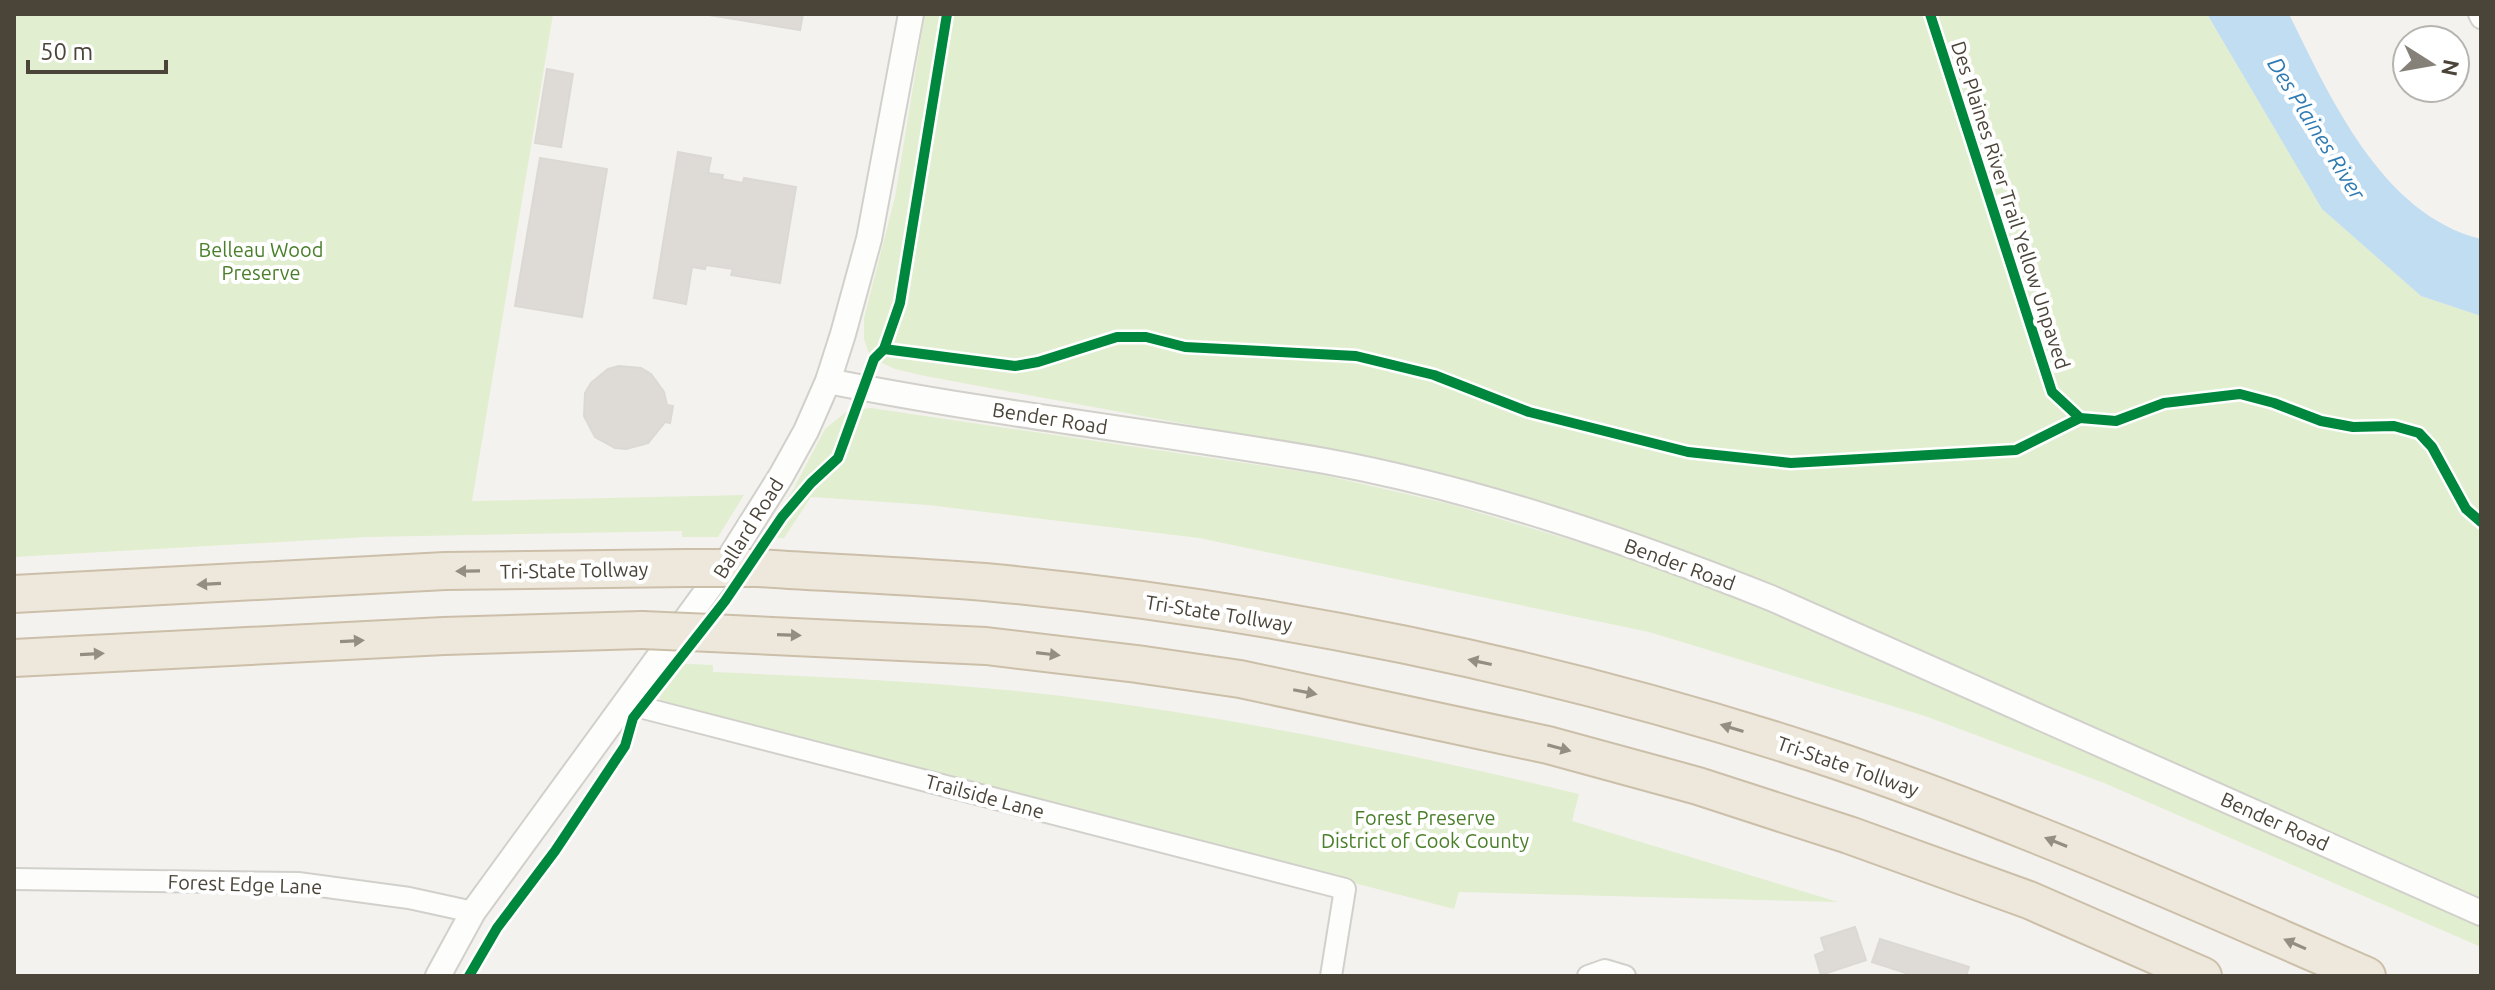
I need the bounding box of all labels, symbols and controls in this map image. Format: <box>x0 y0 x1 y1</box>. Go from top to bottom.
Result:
scale bar <box>28 24 166 74</box>
north arrow <box>2391 24 2471 104</box>
text: 50 m <box>40 38 93 65</box>
street label: Des Plaines River Trail Yellow Unpaved <box>1947 38 2075 372</box>
water label: Des Plaines River <box>2263 52 2371 204</box>
text: N <box>2437 57 2465 78</box>
park label: Belleau Wood Preserve <box>199 238 323 284</box>
street label: Bender Road <box>991 398 1109 438</box>
street label: Ballard Road <box>708 474 788 582</box>
street label: Bender Road <box>1621 533 1739 595</box>
street label: Tri-State Tollway <box>500 557 649 583</box>
one-way arrow <box>455 565 480 577</box>
one-way arrow <box>196 578 221 591</box>
street label: Tri-State Tollway <box>1144 590 1294 636</box>
one-way arrow <box>777 629 802 642</box>
one-way arrow <box>340 634 365 647</box>
one-way arrow <box>80 647 105 660</box>
one-way arrow <box>1036 647 1061 660</box>
one-way arrow <box>1468 655 1493 668</box>
one-way arrow <box>1293 687 1318 699</box>
one-way arrow <box>1719 721 1743 734</box>
street label: Tri-State Tollway <box>1774 731 1922 801</box>
one-way arrow <box>1548 742 1572 755</box>
street label: Trailside Lane <box>923 769 1047 823</box>
street label: Bender Road <box>2217 787 2333 855</box>
park label: Forest Preserve District of Cook County <box>1321 806 1529 852</box>
one-way arrow <box>2044 835 2068 848</box>
street label: Forest Edge Lane <box>167 870 323 898</box>
one-way arrow <box>2284 937 2307 951</box>

